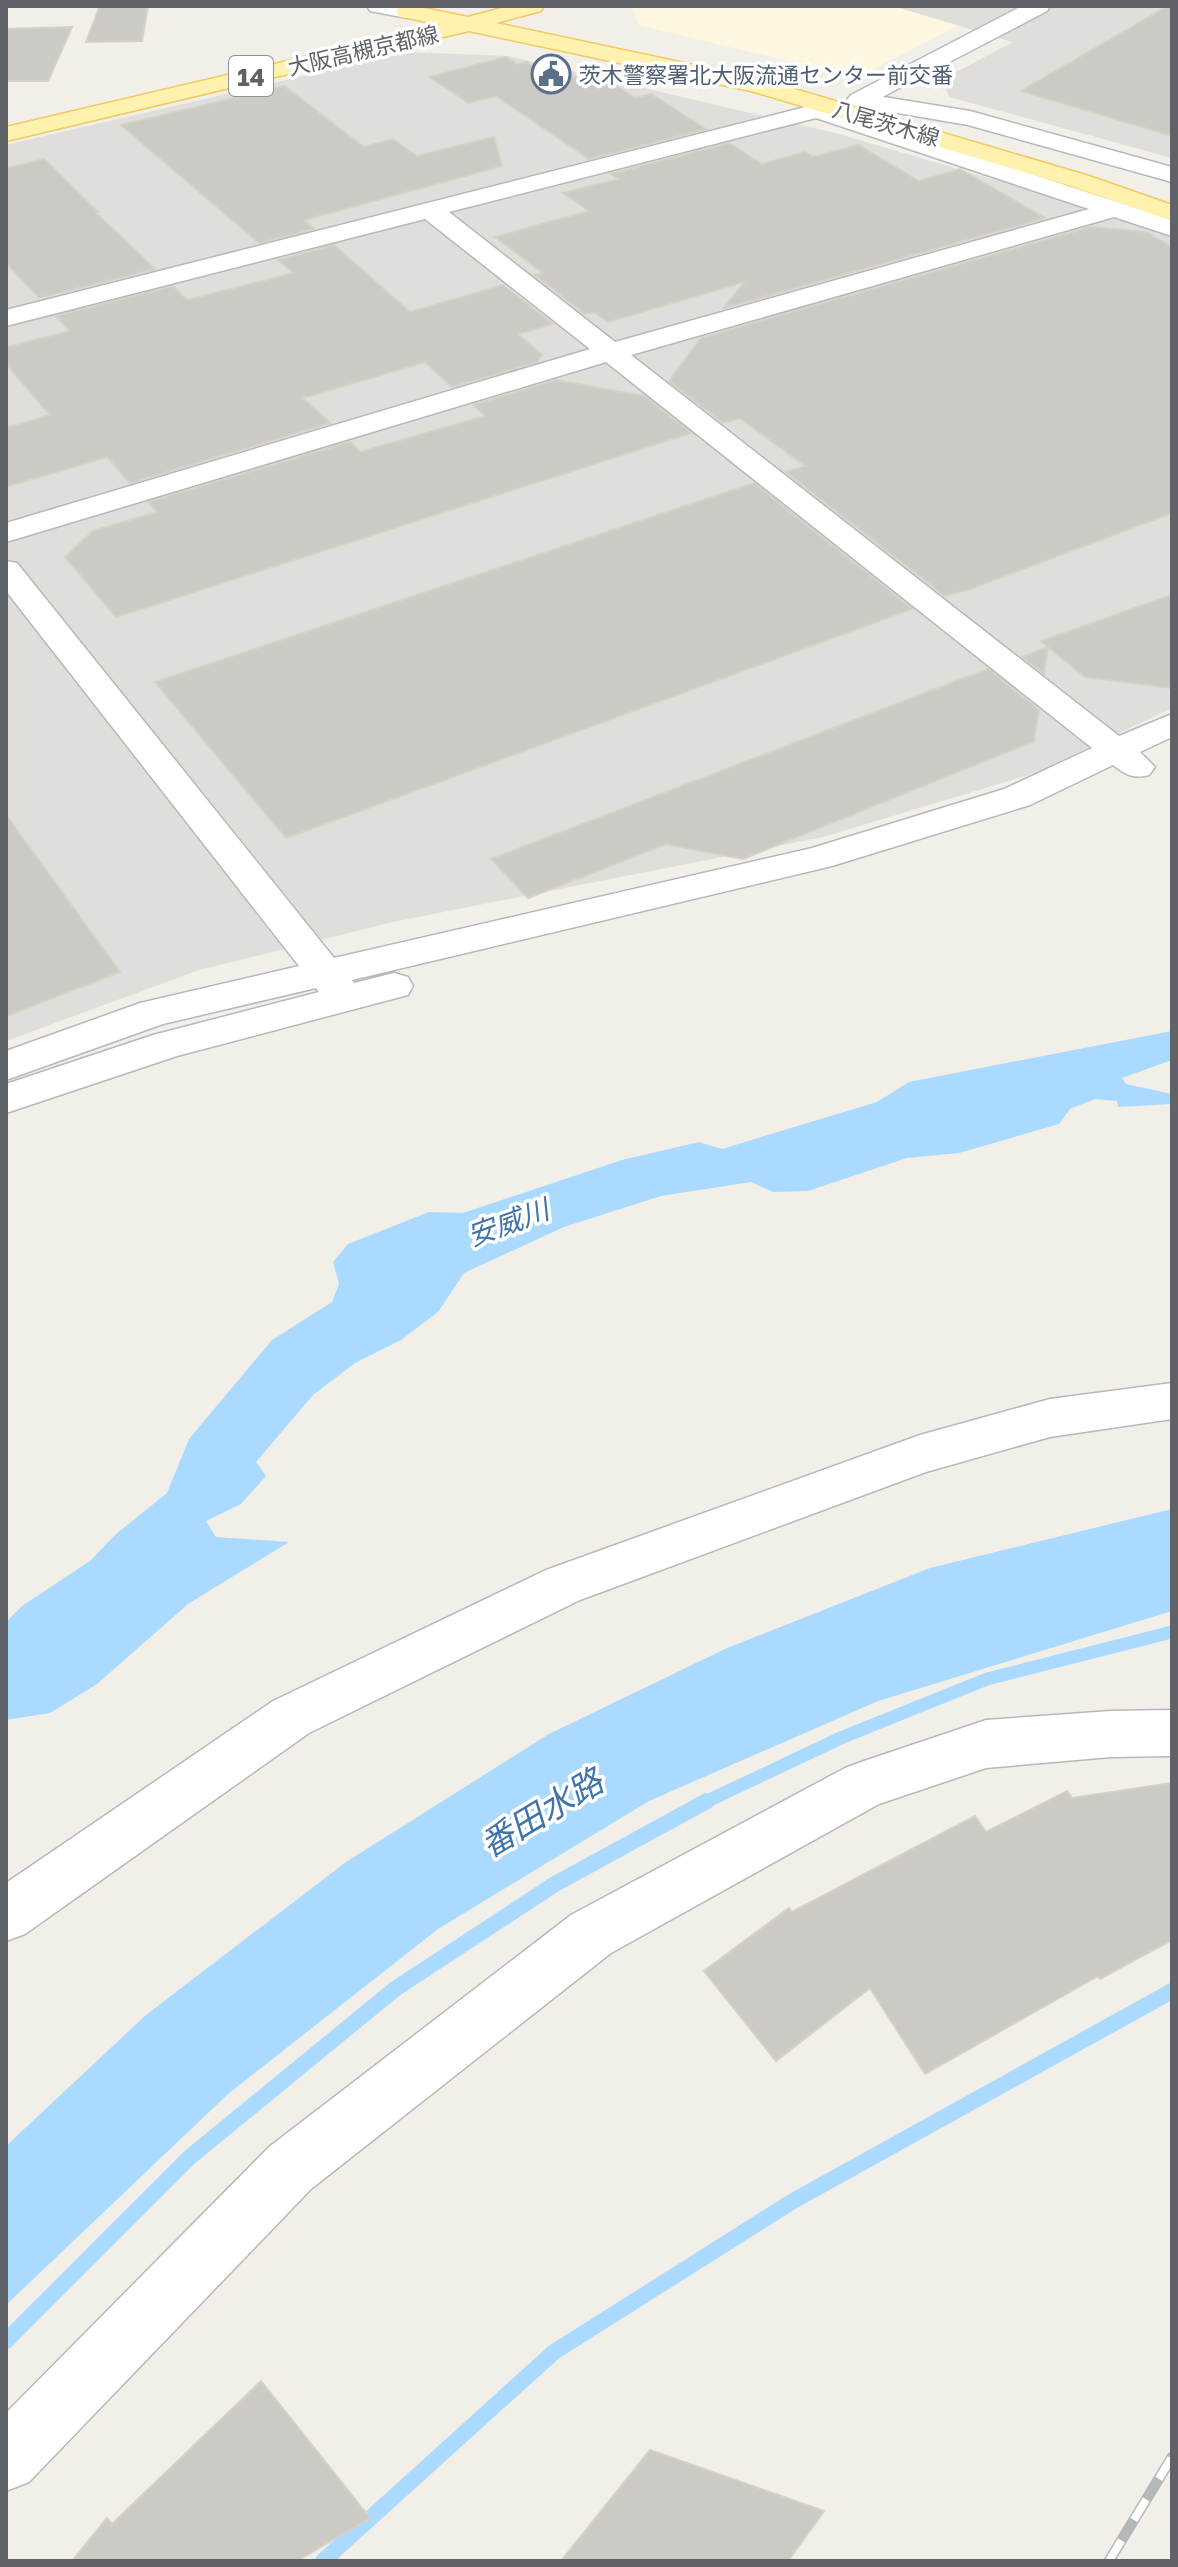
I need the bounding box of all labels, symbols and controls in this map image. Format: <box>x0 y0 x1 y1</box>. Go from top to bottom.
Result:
street label: 大阪高槻京都線 <box>285 20 441 80</box>
public building icon: 茨木警察署北大阪流通センター前交番 <box>530 53 572 95</box>
road number: 14 <box>229 56 273 96</box>
place label: 茨木警察署北大阪流通センター前交番 <box>579 61 953 88</box>
street label: 八尾茨木線 <box>829 95 943 151</box>
water label: 安威川 <box>463 1191 556 1252</box>
water label: 番田水路 <box>472 1758 612 1864</box>

